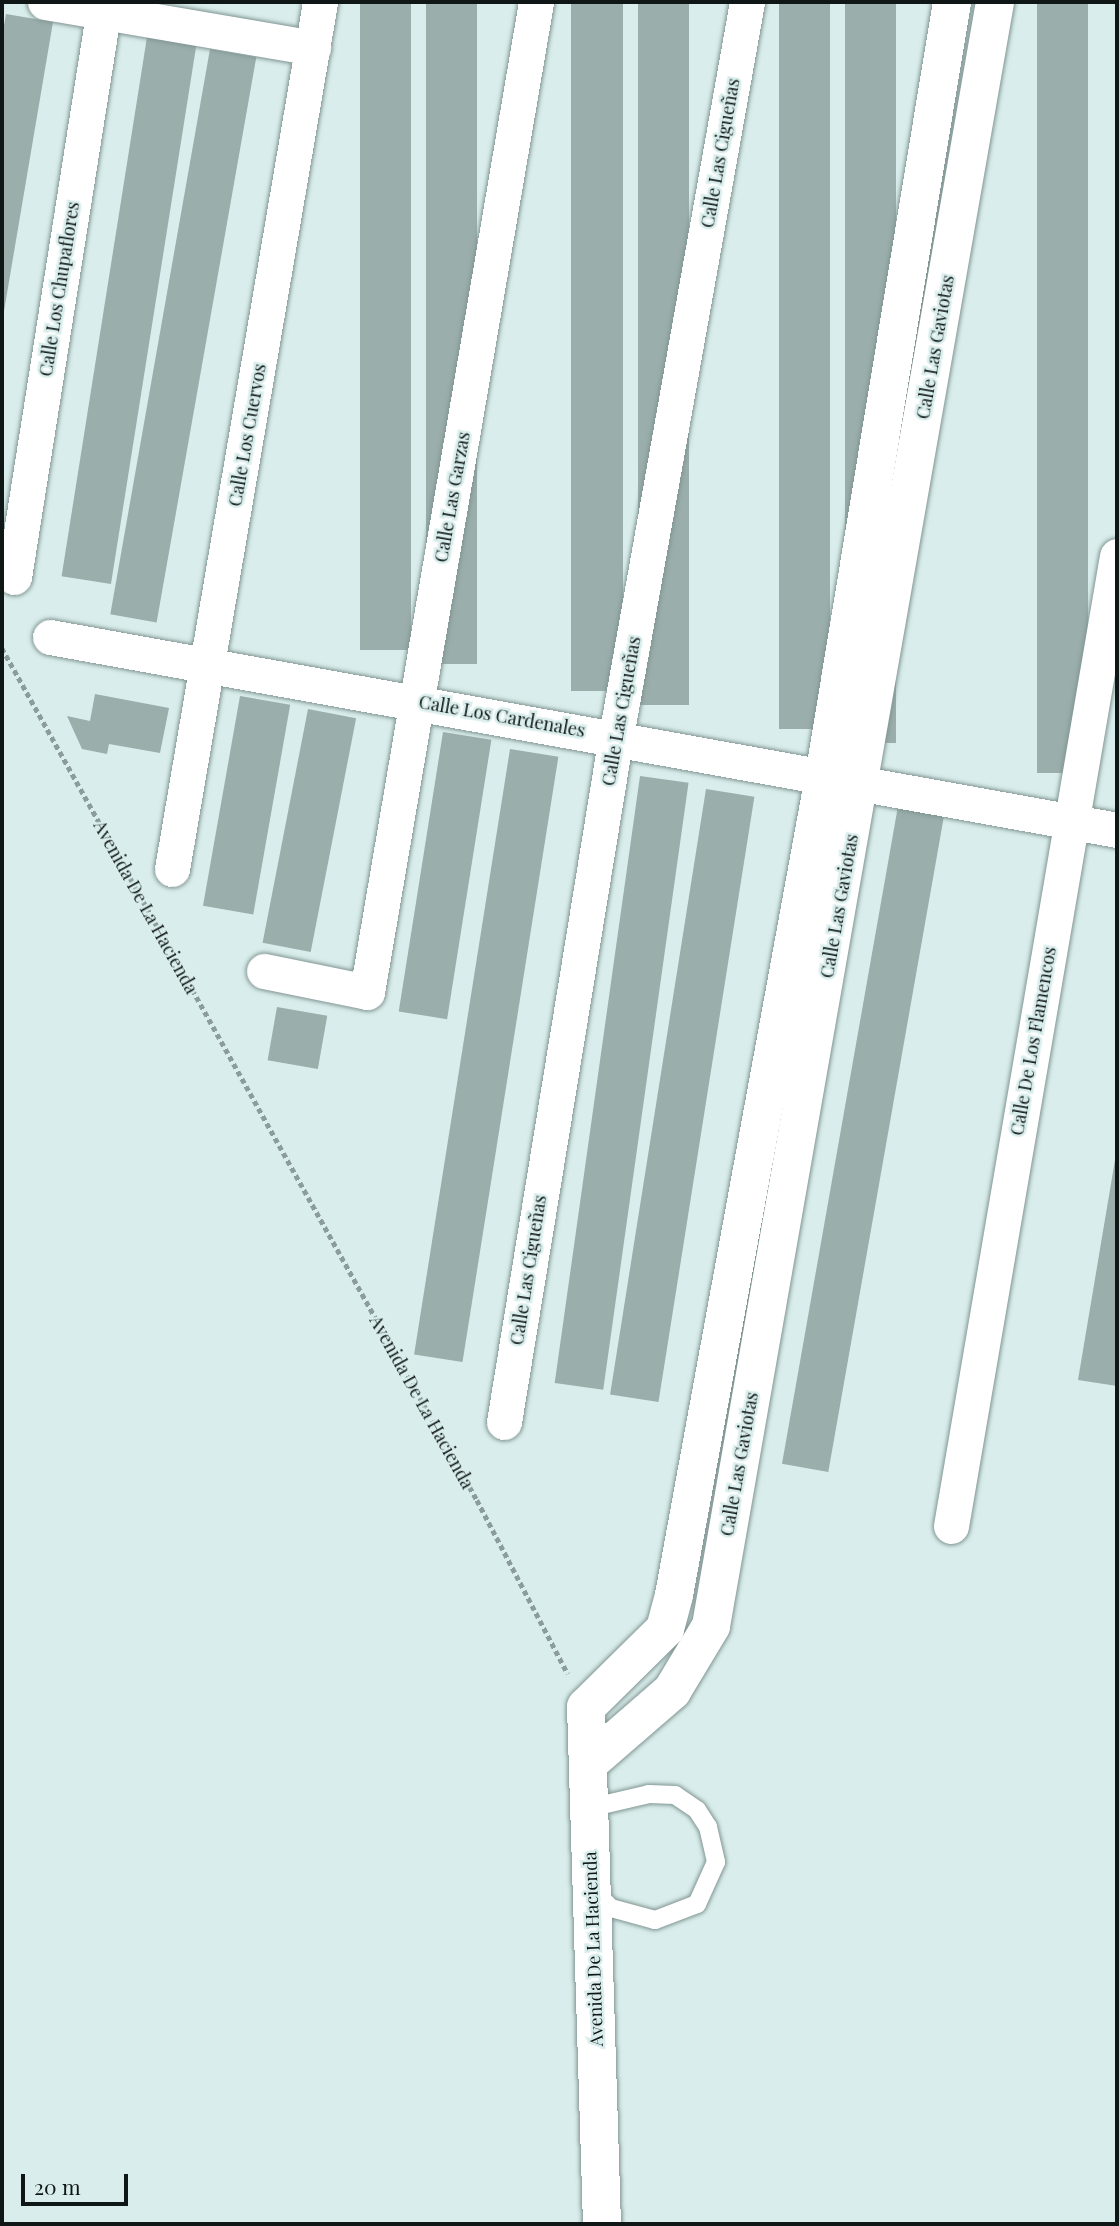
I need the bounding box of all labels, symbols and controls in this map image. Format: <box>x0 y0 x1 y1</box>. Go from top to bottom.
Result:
street label: Calle Las Cigueñas <box>696 76 744 230</box>
street label: Calle Los Chupaflores <box>35 200 83 378</box>
street label: Calle Las Gaviotas <box>912 273 958 421</box>
street label: Calle Los Cuervos <box>224 362 270 508</box>
street label: Calle Las Garzas <box>430 430 474 564</box>
street label: Calle Las Cigueñas <box>597 634 645 788</box>
street label: Calle Los Cardenales <box>417 691 587 741</box>
street label: Avenida De La Hacienda <box>89 816 203 998</box>
street label: Calle Las Gaviotas <box>816 832 862 980</box>
street label: Calle De Los Flamencos <box>1006 945 1060 1137</box>
street label: Calle Las Cigueñas <box>505 1193 551 1347</box>
street label: Avenida De La Hacienda <box>365 1311 479 1493</box>
street label: Calle Las Gaviotas <box>716 1390 762 1538</box>
street label: Avenida De La Hacienda <box>579 1851 607 2047</box>
scale bar <box>24 2160 131 2204</box>
text: 20 m <box>34 2172 81 2200</box>

